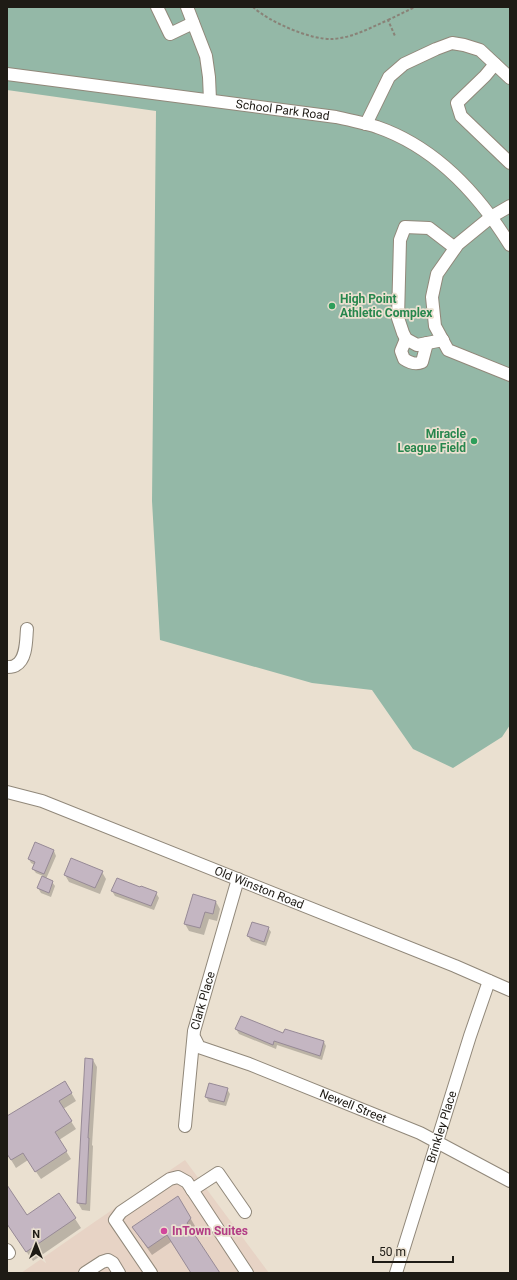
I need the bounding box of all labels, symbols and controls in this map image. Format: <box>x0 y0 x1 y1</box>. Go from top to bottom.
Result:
street label: School Park Road <box>235 97 330 123</box>
place label: High Point Athletic Complex <box>340 292 433 320</box>
marker: High Point Athletic Complex <box>327 301 337 311</box>
place label: Miracle League Field <box>397 427 467 455</box>
marker: Miracle League Field <box>469 436 479 446</box>
street label: Old Winston Road <box>212 864 306 912</box>
street label: Clark Place <box>188 970 218 1031</box>
street label: Newell Street <box>318 1086 389 1126</box>
street label: Brinkley Place <box>424 1089 459 1165</box>
north arrow <box>16 1224 56 1264</box>
place label: InTown Suites <box>172 1224 248 1238</box>
marker: InTown Suites <box>159 1226 169 1236</box>
text: N <box>32 1228 40 1241</box>
scale bar <box>373 1238 453 1264</box>
text: 50 m <box>379 1245 406 1259</box>

